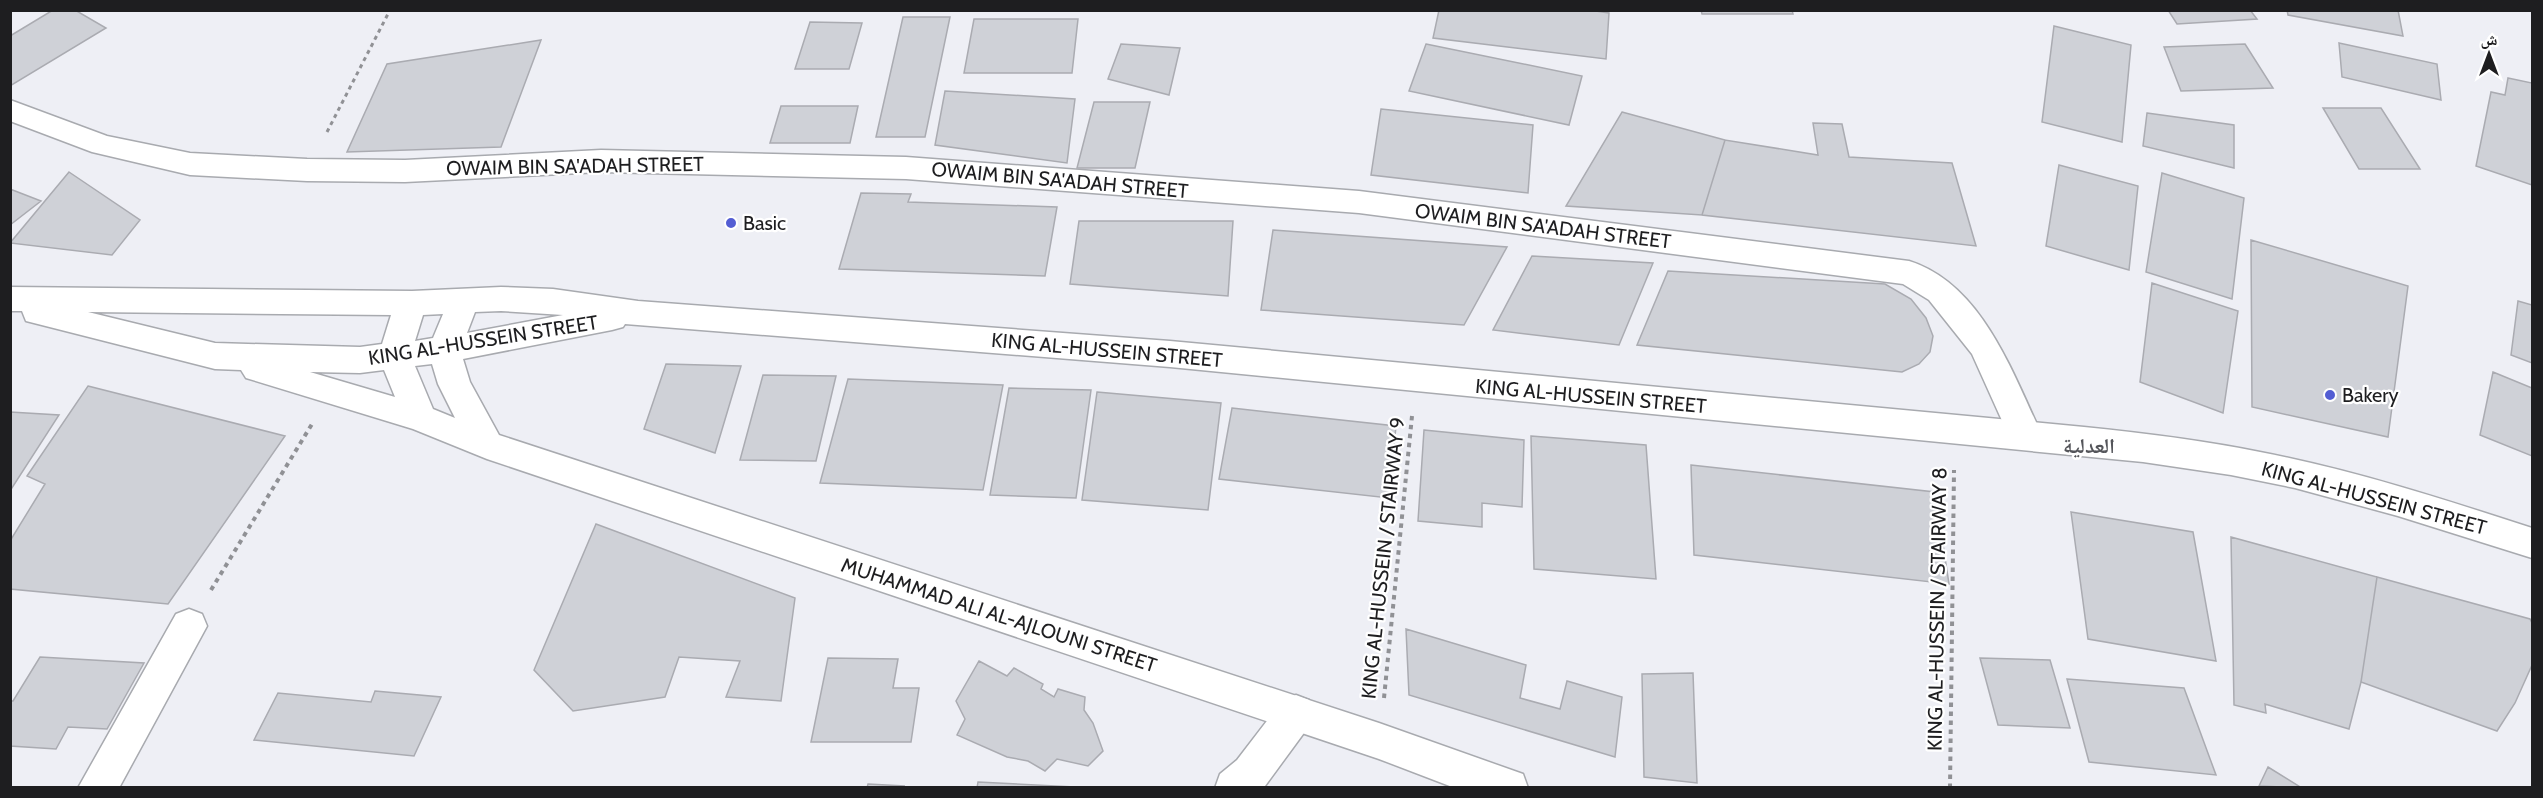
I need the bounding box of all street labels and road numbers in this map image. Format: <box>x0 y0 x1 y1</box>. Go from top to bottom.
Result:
street label: OWAIM BIN SA'ADAH STREET <box>446 152 704 180</box>
street label: OWAIM BIN SA'ADAH STREET <box>931 157 1190 203</box>
street label: OWAIM BIN SA'ADAH STREET <box>1414 198 1673 254</box>
street label: KING AL-HUSSEIN STREET <box>367 310 600 370</box>
street label: KING AL-HUSSEIN STREET <box>990 328 1224 372</box>
street label: KING AL-HUSSEIN STREET <box>1474 374 1708 418</box>
street label: KING AL-HUSSEIN / STAIRWAY 9 <box>1356 416 1410 700</box>
street label: KING AL-HUSSEIN STREET <box>2259 456 2489 540</box>
street label: KING AL-HUSSEIN / STAIRWAY 8 <box>1923 467 1951 751</box>
street label: MUHAMMAD ALI AL-AJLOUNI STREET <box>838 553 1160 678</box>

